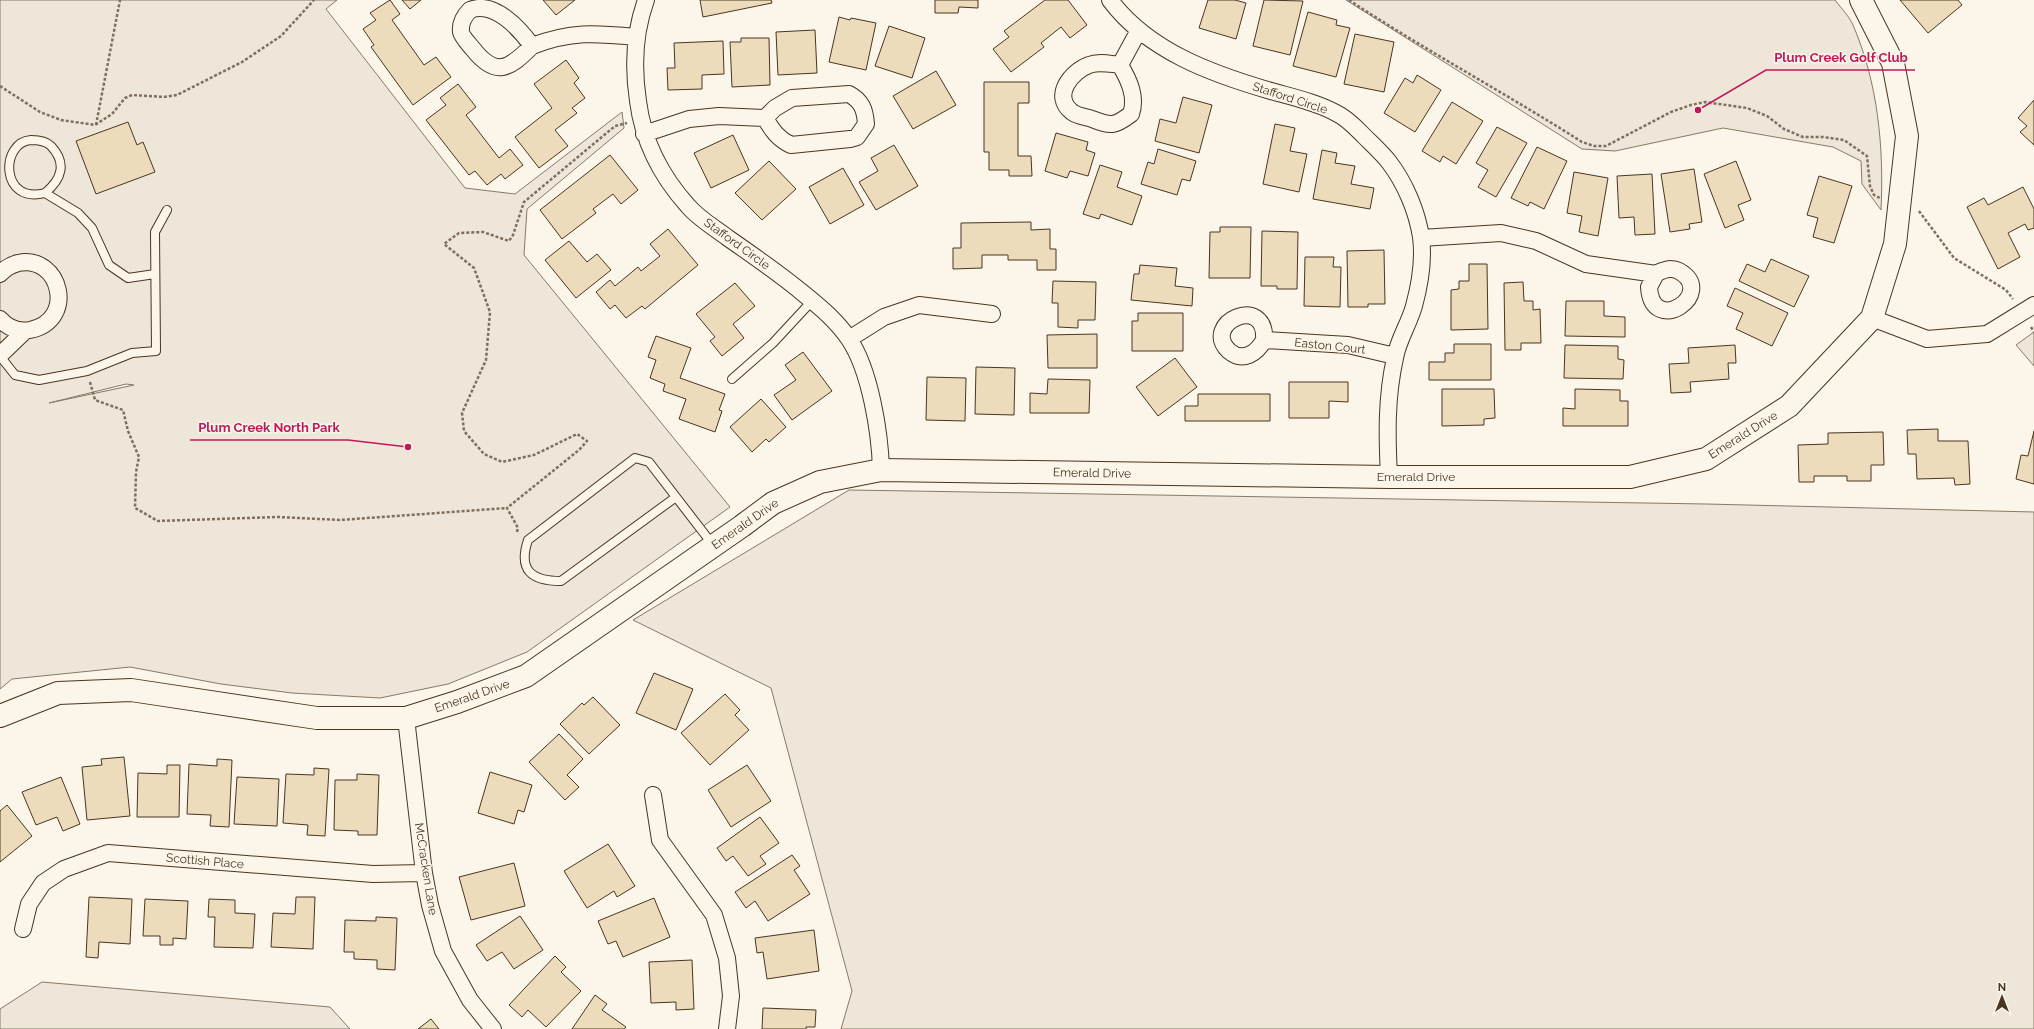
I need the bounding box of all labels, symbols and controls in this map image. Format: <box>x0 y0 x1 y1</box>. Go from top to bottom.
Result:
callout: Plum Creek Golf Club <box>1766 45 1915 70</box>
text: Plum Creek Golf Club <box>1774 50 1908 65</box>
street label: Stafford Circle <box>1251 79 1329 117</box>
street label: Stafford Circle <box>701 215 773 273</box>
street label: Easton Court <box>1294 335 1366 357</box>
street label: Emerald Drive <box>1706 408 1780 462</box>
callout: Plum Creek North Park <box>190 415 348 440</box>
text: Plum Creek North Park <box>198 420 341 435</box>
street label: Emerald Drive <box>1053 465 1131 481</box>
street label: Emerald Drive <box>1377 470 1455 484</box>
street label: Emerald Drive <box>709 496 781 552</box>
street label: Emerald Drive <box>433 677 511 715</box>
street label: McCracken Lane <box>412 822 440 916</box>
street label: Scottish Place <box>165 851 245 871</box>
north arrow <box>1982 977 2022 1017</box>
text: N <box>1998 981 2006 994</box>

